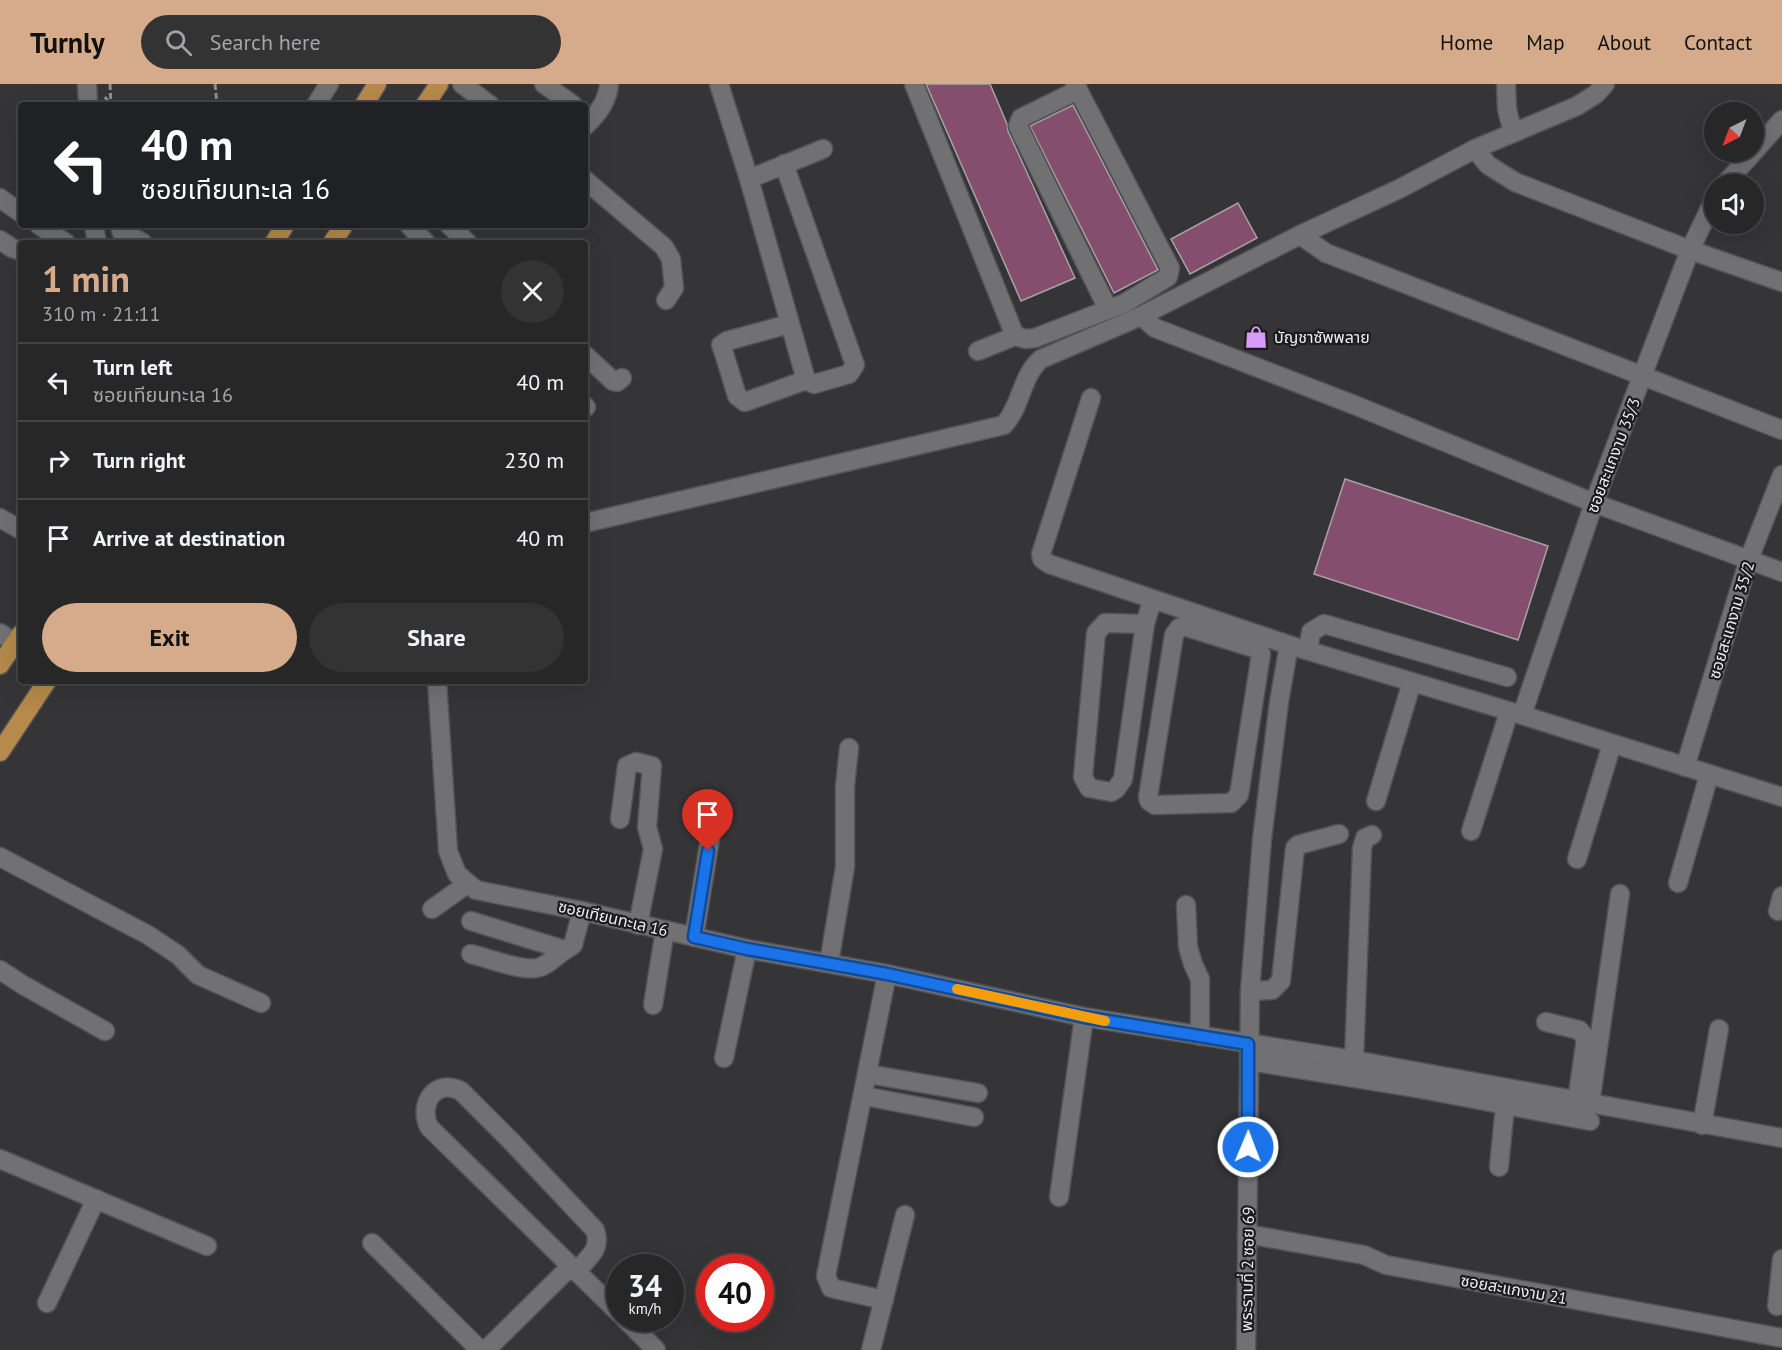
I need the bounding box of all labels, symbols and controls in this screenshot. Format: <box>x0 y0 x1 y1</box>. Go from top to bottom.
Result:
search box <box>141 15 561 69</box>
text: Turnly <box>30 24 105 61</box>
icon: search <box>162 26 195 59</box>
text: Search here <box>210 28 321 56</box>
text: Home <box>1440 29 1493 56</box>
text: Map <box>1526 29 1565 56</box>
text: About <box>1598 29 1651 56</box>
text: Contact <box>1684 29 1752 56</box>
north arrow <box>1704 102 1764 162</box>
map controls <box>1704 102 1764 234</box>
text: 40 m <box>141 117 233 172</box>
icon: left <box>42 126 120 204</box>
text: ซอยเทียนทะเล 16 <box>141 172 330 206</box>
button: sound <box>1704 174 1764 234</box>
text: 1 min <box>42 255 130 302</box>
button: close <box>501 260 564 323</box>
text: 310 m · 21:11 <box>42 301 160 327</box>
shop icon: บัญชาซัพพลาย <box>1243 324 1269 350</box>
place label: บัญชาซัพพลาย <box>1274 327 1370 347</box>
text: Turn left <box>93 353 173 381</box>
icon: left <box>42 366 75 399</box>
text: 40 m <box>516 368 564 396</box>
text: ซอยเทียนทะเล 16 <box>93 382 233 408</box>
street label: ซอยสะแกงาม 35/3 <box>1582 395 1644 515</box>
icon: right <box>42 444 75 477</box>
text: Turn right <box>93 446 185 474</box>
text: 230 m <box>504 446 564 474</box>
icon: arrive <box>42 522 75 555</box>
text: Arrive at destination <box>93 524 285 552</box>
text: 40 m <box>516 524 564 552</box>
street label: ซอยสะแกงาม 35/2 <box>1704 559 1758 681</box>
button: Exit <box>42 603 297 672</box>
button: Share <box>309 603 564 672</box>
pin <box>682 789 733 851</box>
icon: arrive <box>691 798 724 831</box>
street label: ซอยเทียนทะเล 16 <box>556 896 670 940</box>
position arrow <box>1216 1115 1280 1179</box>
street label: พระรามที่ 2 ซอย 69 <box>1235 1206 1258 1332</box>
speed limit sign: 40 <box>696 1254 774 1332</box>
text: 34 <box>628 1266 662 1305</box>
street label: ซอยสะแกงาม 21 <box>1459 1270 1569 1308</box>
text: km/h <box>629 1299 661 1318</box>

